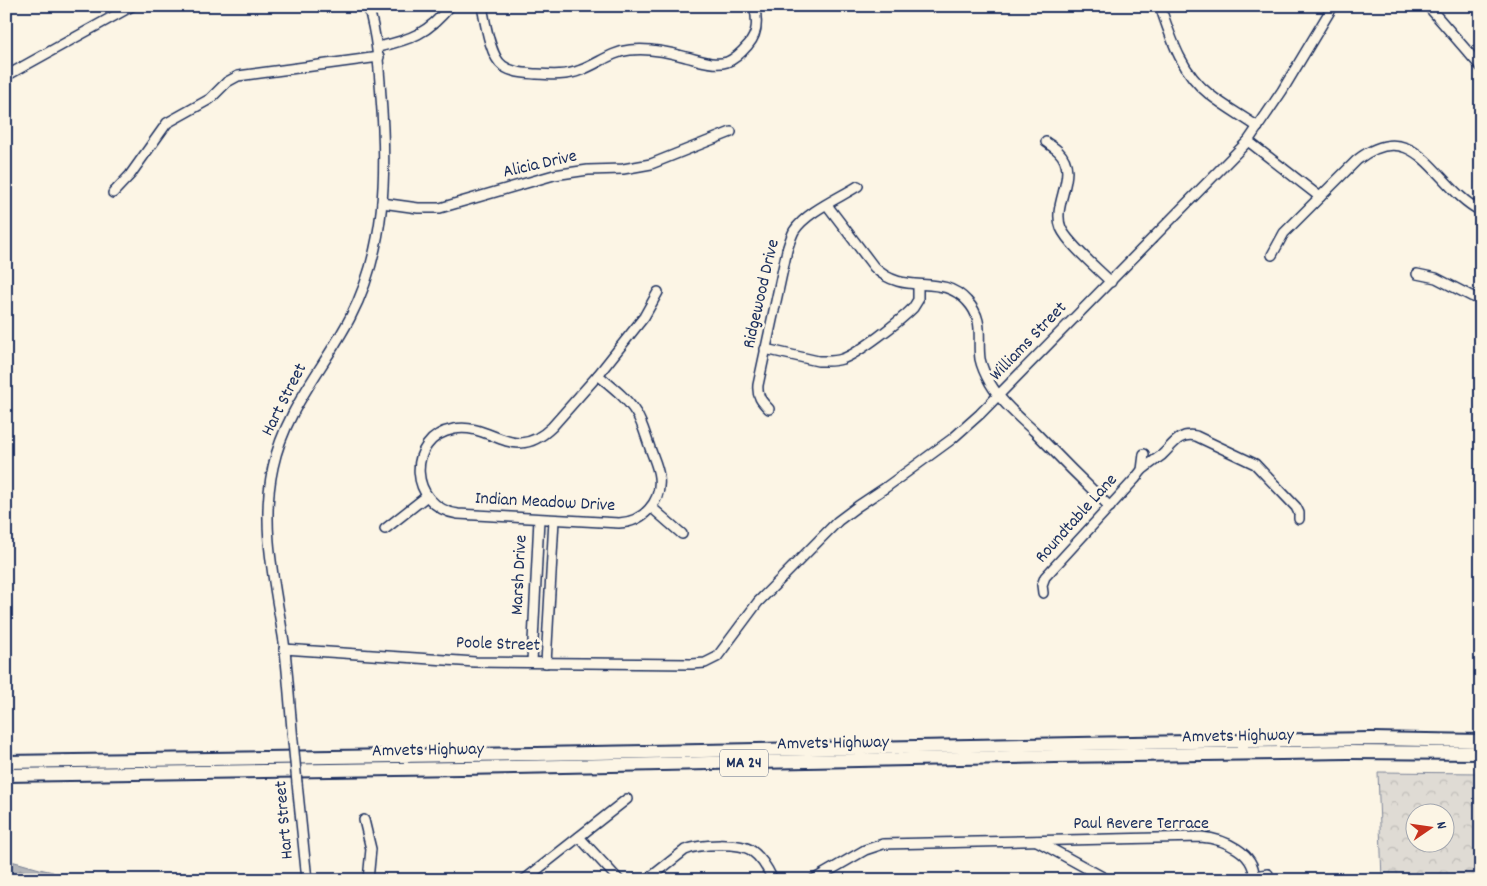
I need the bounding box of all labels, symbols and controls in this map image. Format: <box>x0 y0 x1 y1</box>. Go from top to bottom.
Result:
street label: Alicia Drive <box>501 144 580 186</box>
street label: Ridgewood Drive <box>737 237 787 351</box>
street label: Williams Street <box>985 296 1074 387</box>
street label: Hart Street <box>256 359 314 441</box>
street label: Roundtable Lane <box>1030 469 1124 569</box>
street label: Indian Meadow Drive <box>474 487 616 519</box>
street label: Marsh Drive <box>505 534 535 616</box>
street label: Poole Street <box>455 631 541 659</box>
street label: Amvets Highway <box>1182 724 1295 750</box>
street label: Amvets Highway <box>777 731 890 757</box>
street label: Amvets Highway <box>372 738 485 764</box>
road number: MA 24 <box>720 750 768 776</box>
street label: Hart Street <box>269 779 301 860</box>
north arrow <box>1404 804 1454 854</box>
street label: Paul Revere Terrace <box>1073 812 1209 837</box>
text: N <box>1430 820 1451 831</box>

